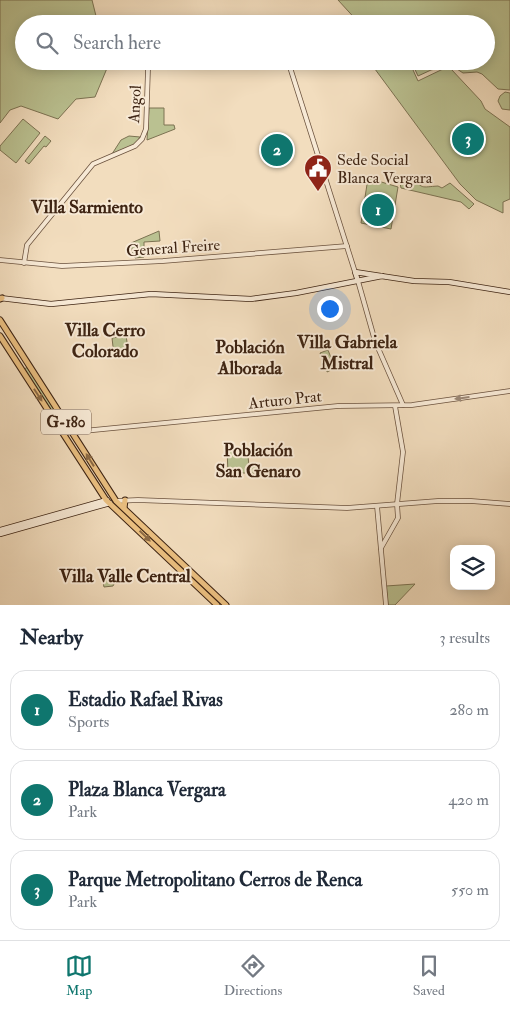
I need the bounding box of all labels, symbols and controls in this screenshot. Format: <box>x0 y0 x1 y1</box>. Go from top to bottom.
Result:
search box <box>15 15 495 70</box>
icon: search <box>33 29 61 57</box>
text: Search here <box>73 31 161 55</box>
street label: Angol <box>124 85 146 125</box>
pin: 3 <box>452 120 484 158</box>
pin: 2 <box>261 131 293 169</box>
place label: Sede Social Blanca Vergara <box>337 150 433 188</box>
public building icon: Sede Social Blanca Vergara <box>303 153 333 192</box>
pin: 1 <box>362 191 394 229</box>
district label: Villa Sarmiento <box>30 196 143 219</box>
street label: General Freire <box>125 235 221 261</box>
your location <box>317 296 343 322</box>
district label: Villa Cerro Colorado <box>64 319 146 363</box>
district label: Villa Gabriela Mistral <box>296 331 398 375</box>
district label: Población Alborada <box>215 336 285 380</box>
street label: Arturo Prat <box>247 386 323 414</box>
one-way arrow <box>34 389 43 402</box>
one-way arrow <box>453 395 469 403</box>
road number: G-180 <box>41 410 91 434</box>
district label: Población San Genaro <box>215 439 301 483</box>
one-way arrow <box>85 453 94 466</box>
one-way arrow <box>138 530 150 542</box>
map controls <box>450 545 495 590</box>
button: layers <box>450 545 495 590</box>
district label: Villa Valle Central <box>58 565 191 588</box>
text: Nearby <box>20 624 83 651</box>
text: 3 results <box>439 628 490 648</box>
text: Estadio Rafael Rivas <box>68 688 223 712</box>
text: 1 <box>34 700 40 720</box>
text: 280 m <box>449 700 489 720</box>
text: Sports <box>68 712 109 732</box>
text: Plaza Blanca Vergara <box>68 778 226 802</box>
text: 2 <box>33 790 41 810</box>
text: 420 m <box>448 790 489 810</box>
text: Park <box>68 802 97 822</box>
text: Parque Metropolitano Cerros de Renca <box>68 868 362 892</box>
text: 3 <box>34 880 40 900</box>
text: 550 m <box>451 880 489 900</box>
text: Park <box>68 892 97 912</box>
tab: Map <box>65 952 93 999</box>
tab: Directions <box>224 952 282 999</box>
tab: Saved <box>413 952 445 999</box>

